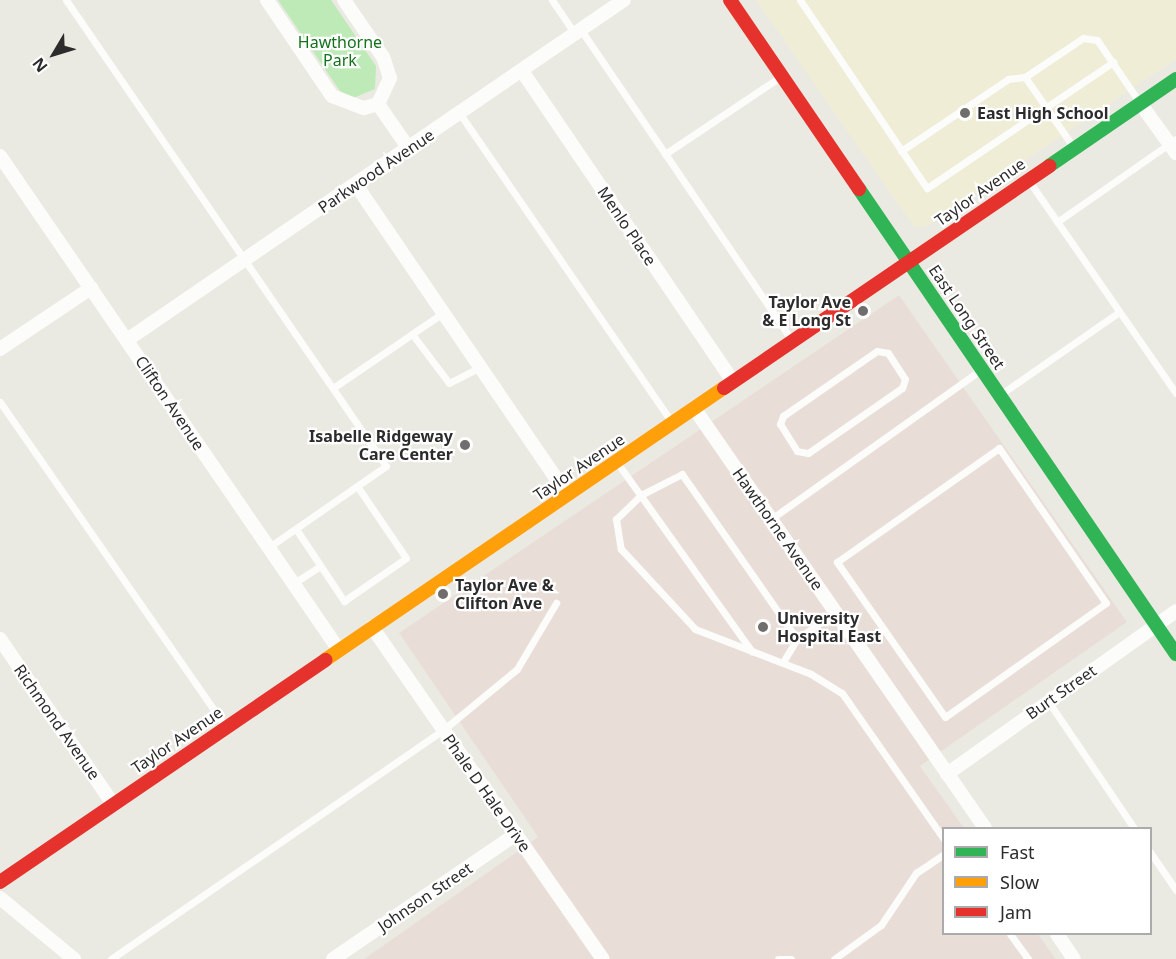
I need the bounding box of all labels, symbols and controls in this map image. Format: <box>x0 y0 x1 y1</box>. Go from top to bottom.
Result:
north arrow <box>24 24 84 84</box>
park label: Hawthorne Park <box>298 32 382 70</box>
text: N <box>27 53 52 77</box>
place label: East High School <box>977 103 1109 123</box>
marker: East High School <box>958 106 972 120</box>
street label: Parkwood Avenue <box>314 125 438 217</box>
street label: Taylor Avenue <box>931 154 1029 230</box>
street label: Menlo Place <box>594 183 660 269</box>
street label: East Long Street <box>925 261 1009 373</box>
place label: Taylor Ave & E Long St <box>762 292 851 330</box>
marker: Taylor Ave & E Long St <box>856 304 870 318</box>
street label: Clifton Avenue <box>131 352 209 454</box>
place label: Isabelle Ridgeway Care Center <box>309 426 453 464</box>
street label: Taylor Avenue <box>530 430 628 504</box>
marker: Isabelle Ridgeway Care Center <box>458 438 472 452</box>
street label: Hawthorne Avenue <box>729 464 827 594</box>
place label: Taylor Ave & Clifton Ave <box>455 575 554 613</box>
marker: Taylor Ave & Clifton Ave <box>436 587 450 601</box>
place label: University Hospital East <box>777 608 881 646</box>
marker: University Hospital East <box>754 618 772 636</box>
street label: Richmond Avenue <box>10 661 104 783</box>
street label: Burt Street <box>1022 661 1100 723</box>
street label: Taylor Avenue <box>128 703 226 777</box>
street label: Phale D Hale Drive <box>439 730 535 856</box>
legend <box>942 827 1152 935</box>
text: Fast <box>1000 840 1035 864</box>
street label: Johnson Street <box>374 858 476 936</box>
text: Slow <box>1000 870 1039 894</box>
text: Jam <box>1000 900 1032 924</box>

